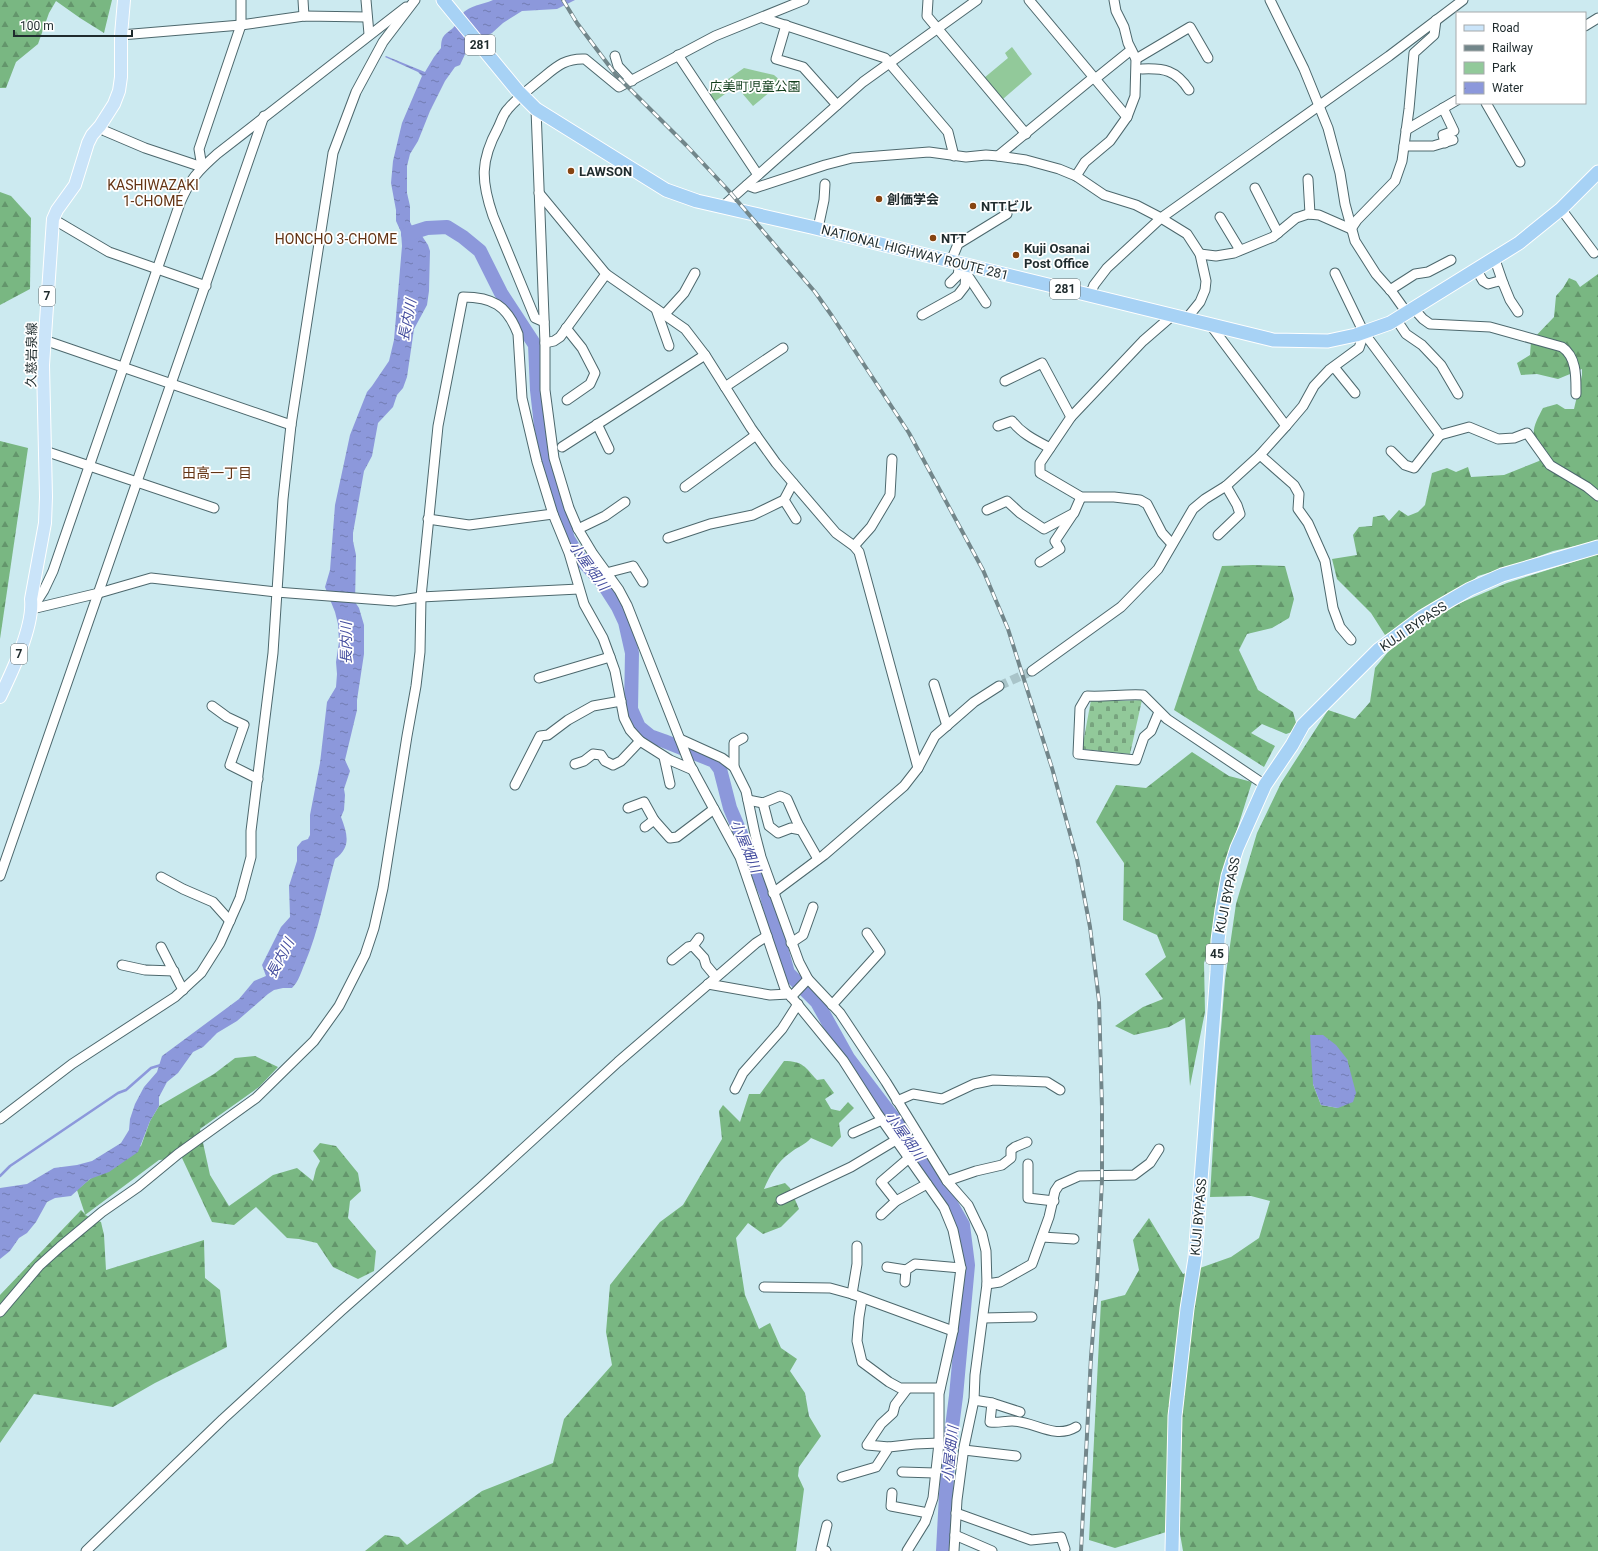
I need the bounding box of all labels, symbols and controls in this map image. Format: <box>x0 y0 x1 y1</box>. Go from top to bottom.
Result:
scale bar <box>14 12 132 38</box>
legend <box>1456 12 1586 104</box>
text: 100 m <box>20 19 54 33</box>
text: Road <box>1492 21 1520 35</box>
road number: 281 <box>465 35 495 55</box>
text: Railway <box>1492 41 1533 55</box>
text: Park <box>1492 61 1517 75</box>
park label: 広美町児童公園 <box>709 79 801 94</box>
text: Water <box>1492 81 1523 95</box>
place label: LAWSON <box>579 164 632 179</box>
marker: LAWSON <box>566 166 576 176</box>
district label: KASHIWAZAKI 1-CHOME <box>107 177 199 209</box>
place label: 創価学会 <box>887 192 939 207</box>
marker: 創価学会 <box>874 194 884 204</box>
place label: NTTビル <box>981 199 1032 214</box>
marker: NTTビル <box>968 201 978 211</box>
street label: NATIONAL HIGHWAY ROUTE 281 <box>820 222 1010 283</box>
district label: HONCHO 3-CHOME <box>275 231 397 247</box>
place label: NTT <box>941 231 966 246</box>
marker: NTT <box>928 233 938 243</box>
place label: Kuji Osanai Post Office <box>1024 241 1090 271</box>
marker: Kuji Osanai Post Office <box>1011 250 1021 260</box>
road number: 281 <box>1050 279 1080 299</box>
road number: 7 <box>39 286 55 306</box>
water label: 長内川 <box>395 296 419 342</box>
street label: 久慈岩泉線 <box>23 322 40 388</box>
district label: 田高一丁目 <box>182 465 252 481</box>
water label: 小屋畑川 <box>566 539 613 595</box>
street label: KUJI BYPASS <box>1377 598 1450 654</box>
water label: 長内川 <box>338 620 354 664</box>
road number: 7 <box>11 644 27 664</box>
water label: 小屋畑川 <box>728 817 765 877</box>
street label: KUJI BYPASS <box>1212 855 1243 934</box>
water label: 長内川 <box>263 934 298 980</box>
road number: 45 <box>1206 944 1228 964</box>
water label: 小屋畑川 <box>882 1109 929 1165</box>
street label: KUJI BYPASS <box>1188 1178 1209 1256</box>
water label: 小屋畑川 <box>939 1423 961 1483</box>

